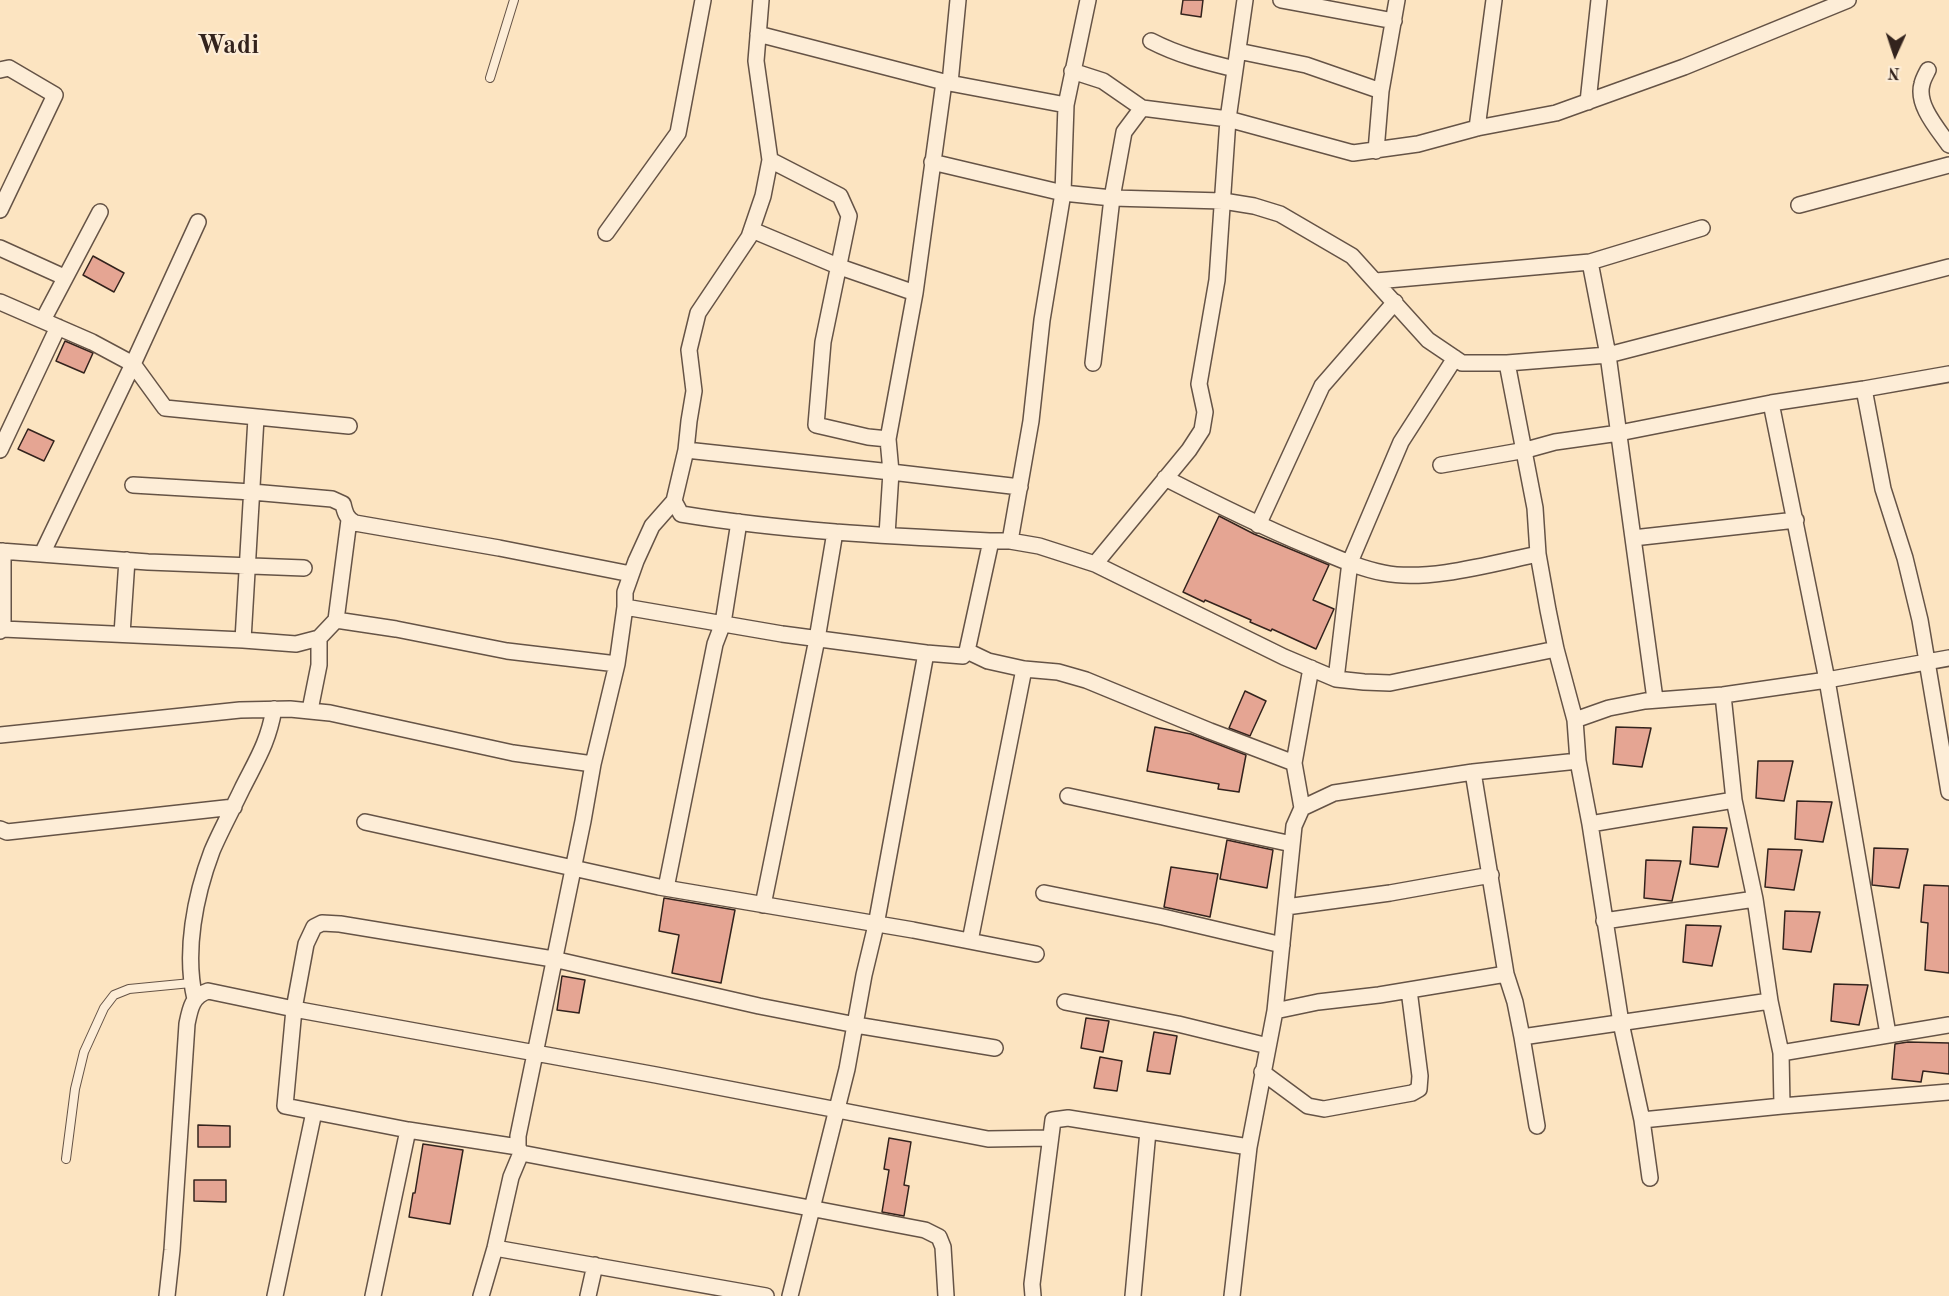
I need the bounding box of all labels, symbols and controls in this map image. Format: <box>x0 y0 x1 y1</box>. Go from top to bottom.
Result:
north arrow <box>1865 24 1925 84</box>
district label: Wadi <box>197 30 259 62</box>
text: N <box>1888 64 1901 80</box>

